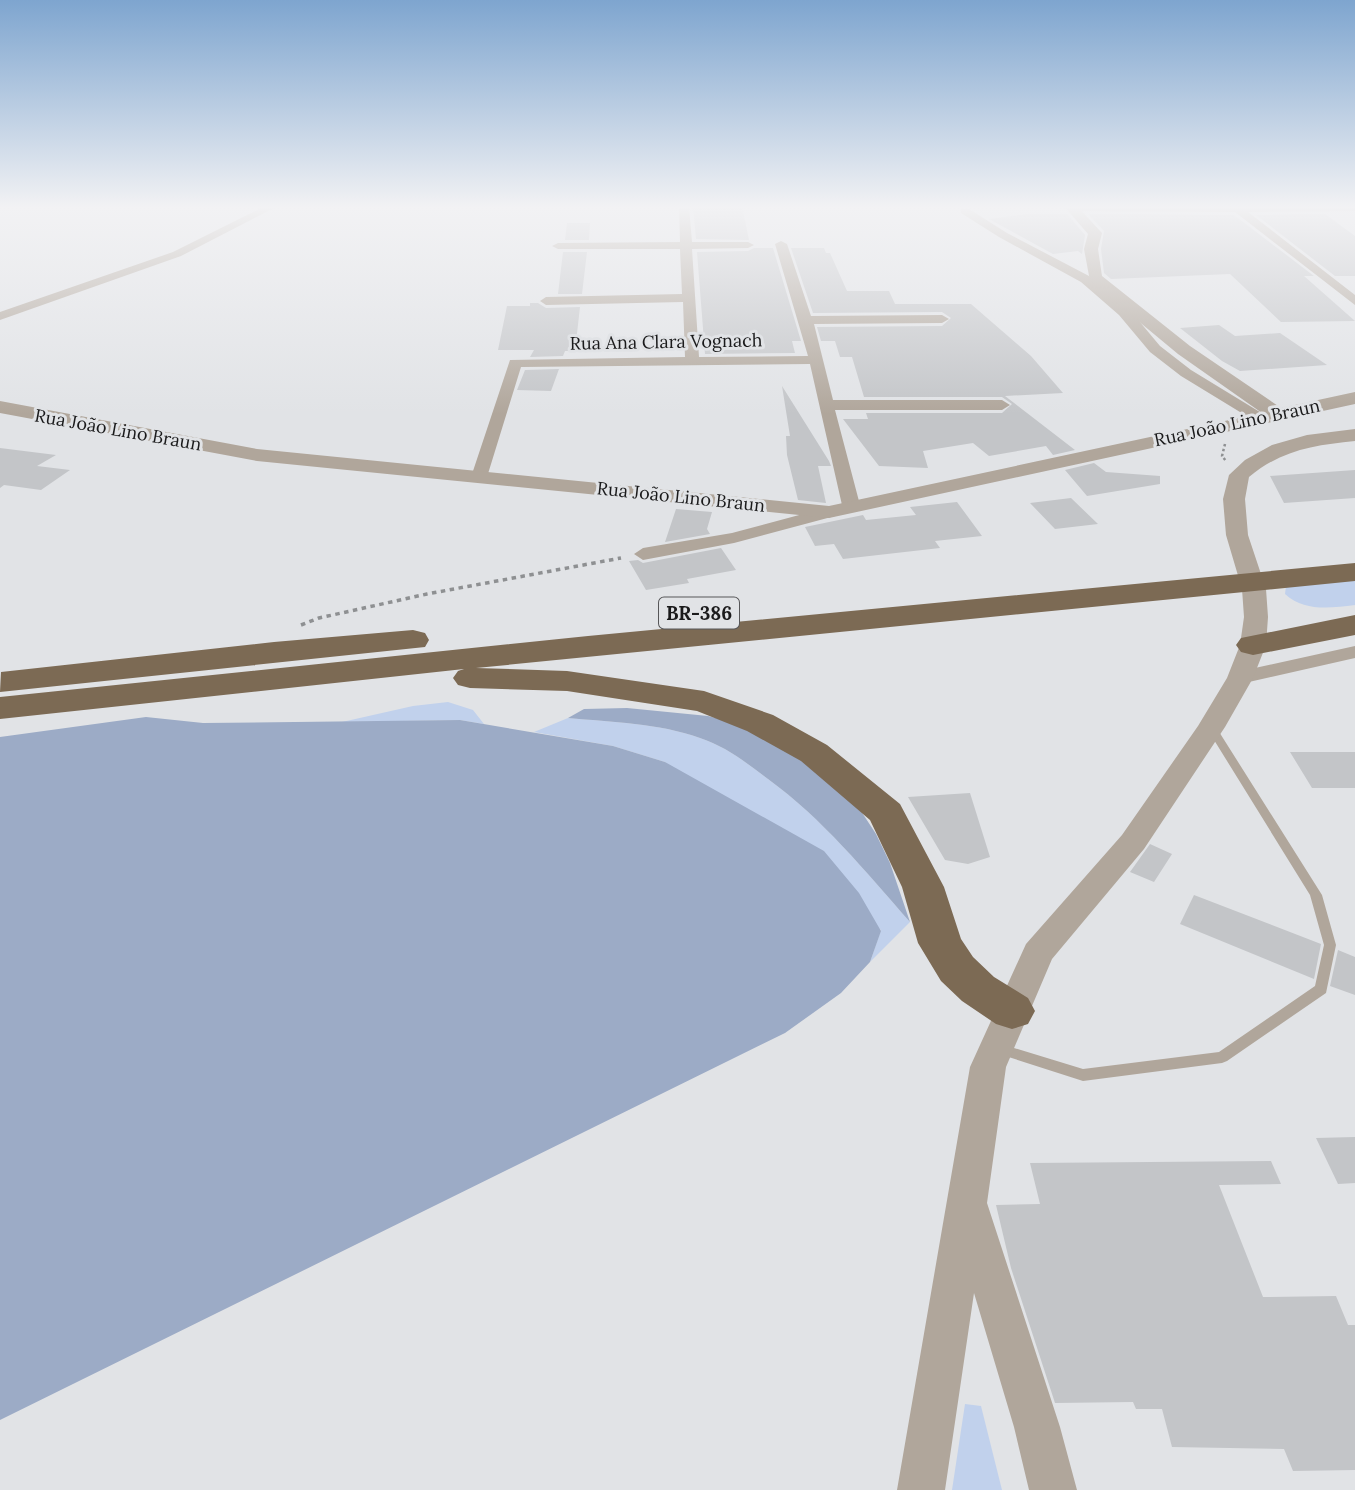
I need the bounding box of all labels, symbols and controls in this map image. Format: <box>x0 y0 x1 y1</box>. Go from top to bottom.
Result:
street label: Rua Ana Clara Vognach <box>569 328 763 355</box>
street label: Rua João Lino Braun <box>1152 394 1322 451</box>
street label: Rua João Lino Braun <box>33 404 203 456</box>
street label: Rua João Lino Braun <box>596 476 766 517</box>
road number: BR-386 <box>659 598 739 628</box>

